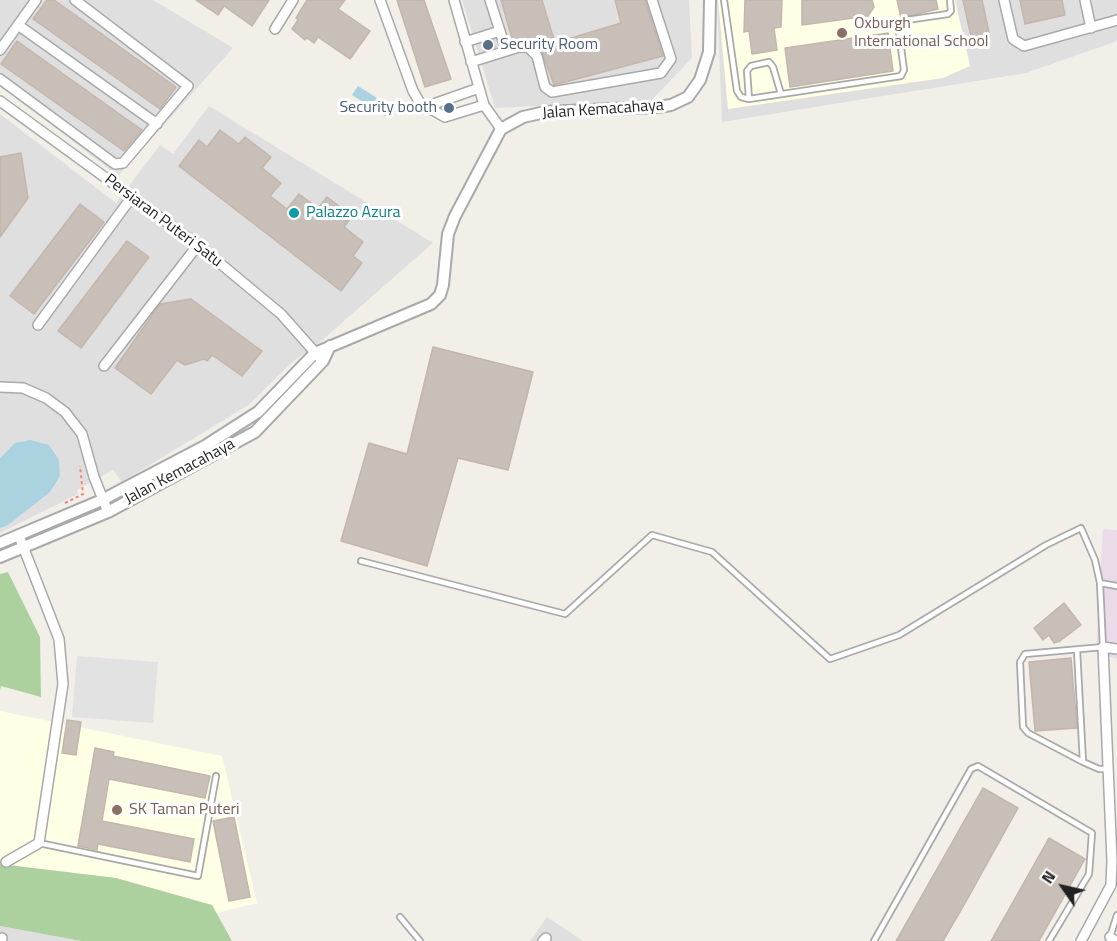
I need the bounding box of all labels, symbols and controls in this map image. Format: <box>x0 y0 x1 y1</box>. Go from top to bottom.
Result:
place label: Oxburgh International School <box>854 14 989 52</box>
marker: Oxburgh International School <box>835 26 849 40</box>
place label: Security Room <box>500 35 598 55</box>
marker: Security Room <box>481 38 495 52</box>
street label: Jalan Kemacahaya <box>542 96 664 124</box>
place label: Security booth <box>339 98 437 118</box>
marker: Security booth <box>442 101 456 115</box>
street label: Persiaran Puteri Satu <box>100 170 226 272</box>
place label: Palazzo Azura <box>306 203 400 223</box>
marker: Palazzo Azura <box>287 206 301 220</box>
street label: Jalan Kemacahaya <box>122 435 238 509</box>
place label: SK Taman Puteri <box>129 800 240 820</box>
marker: SK Taman Puteri <box>110 803 124 817</box>
north arrow <box>1033 857 1093 917</box>
text: N <box>1035 866 1061 888</box>

